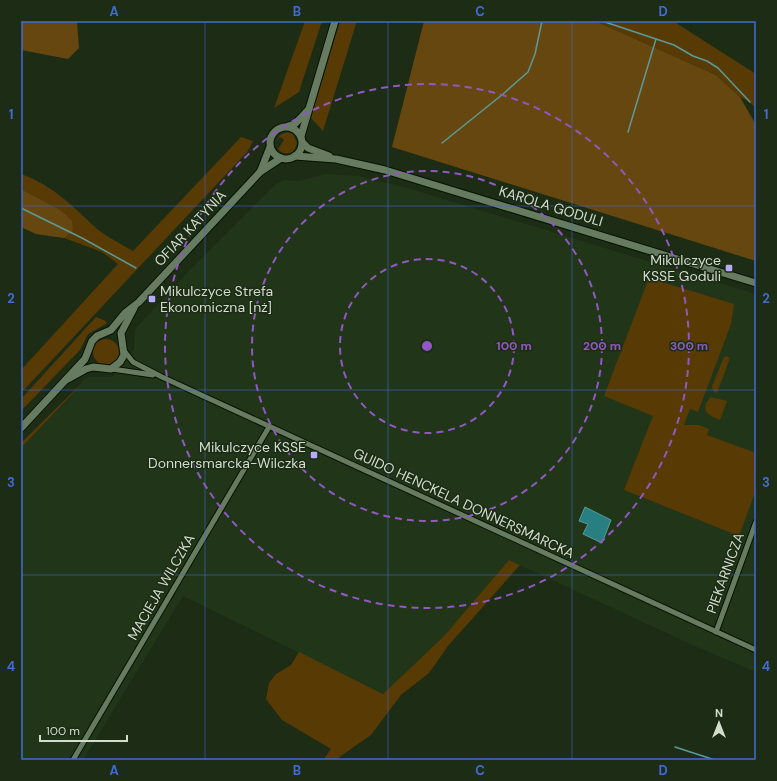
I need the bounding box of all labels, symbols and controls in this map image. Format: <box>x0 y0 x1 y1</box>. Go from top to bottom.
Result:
text: A <box>109 3 119 20</box>
text: B <box>293 3 301 20</box>
text: C <box>475 3 485 20</box>
text: D <box>658 3 668 20</box>
text: 1 <box>9 106 13 123</box>
text: 1 <box>764 106 768 123</box>
street label: KAROLA GODULI <box>497 182 605 230</box>
street label: OFIAR KATYNIA <box>150 186 230 270</box>
place label: Mikulczyce KSSE Goduli <box>643 251 721 285</box>
marker: Mikulczyce KSSE Goduli <box>724 263 734 273</box>
place label: Mikulczyce Strefa Ekonomiczna [nż] <box>160 282 273 316</box>
text: 2 <box>7 290 15 307</box>
text: 2 <box>762 290 770 307</box>
marker: Mikulczyce Strefa Ekonomiczna [nż] <box>147 294 157 304</box>
text: 100 m <box>496 338 532 354</box>
text: 200 m <box>583 338 621 354</box>
text: 300 m <box>670 338 708 354</box>
centre of rings <box>420 339 434 353</box>
place label: Mikulczyce KSSE Donnersmarcka-Wilczka <box>148 438 306 472</box>
street label: GUIDO HENCKELA DONNERSMARCKA <box>351 444 577 562</box>
marker: Mikulczyce KSSE Donnersmarcka-Wilczka <box>309 450 319 460</box>
text: 3 <box>7 474 15 491</box>
text: 3 <box>762 474 770 491</box>
street label: PIEKARNICZA <box>702 530 748 616</box>
street label: MACIEJA WILCZKA <box>123 531 199 643</box>
text: 4 <box>7 658 15 675</box>
text: 4 <box>762 658 770 675</box>
north arrow <box>699 703 739 743</box>
text: N <box>715 706 723 720</box>
scale bar <box>40 717 127 743</box>
text: 100 m <box>46 723 80 739</box>
text: A <box>109 762 119 779</box>
text: B <box>293 762 301 779</box>
text: C <box>475 762 485 779</box>
text: D <box>658 762 668 779</box>

